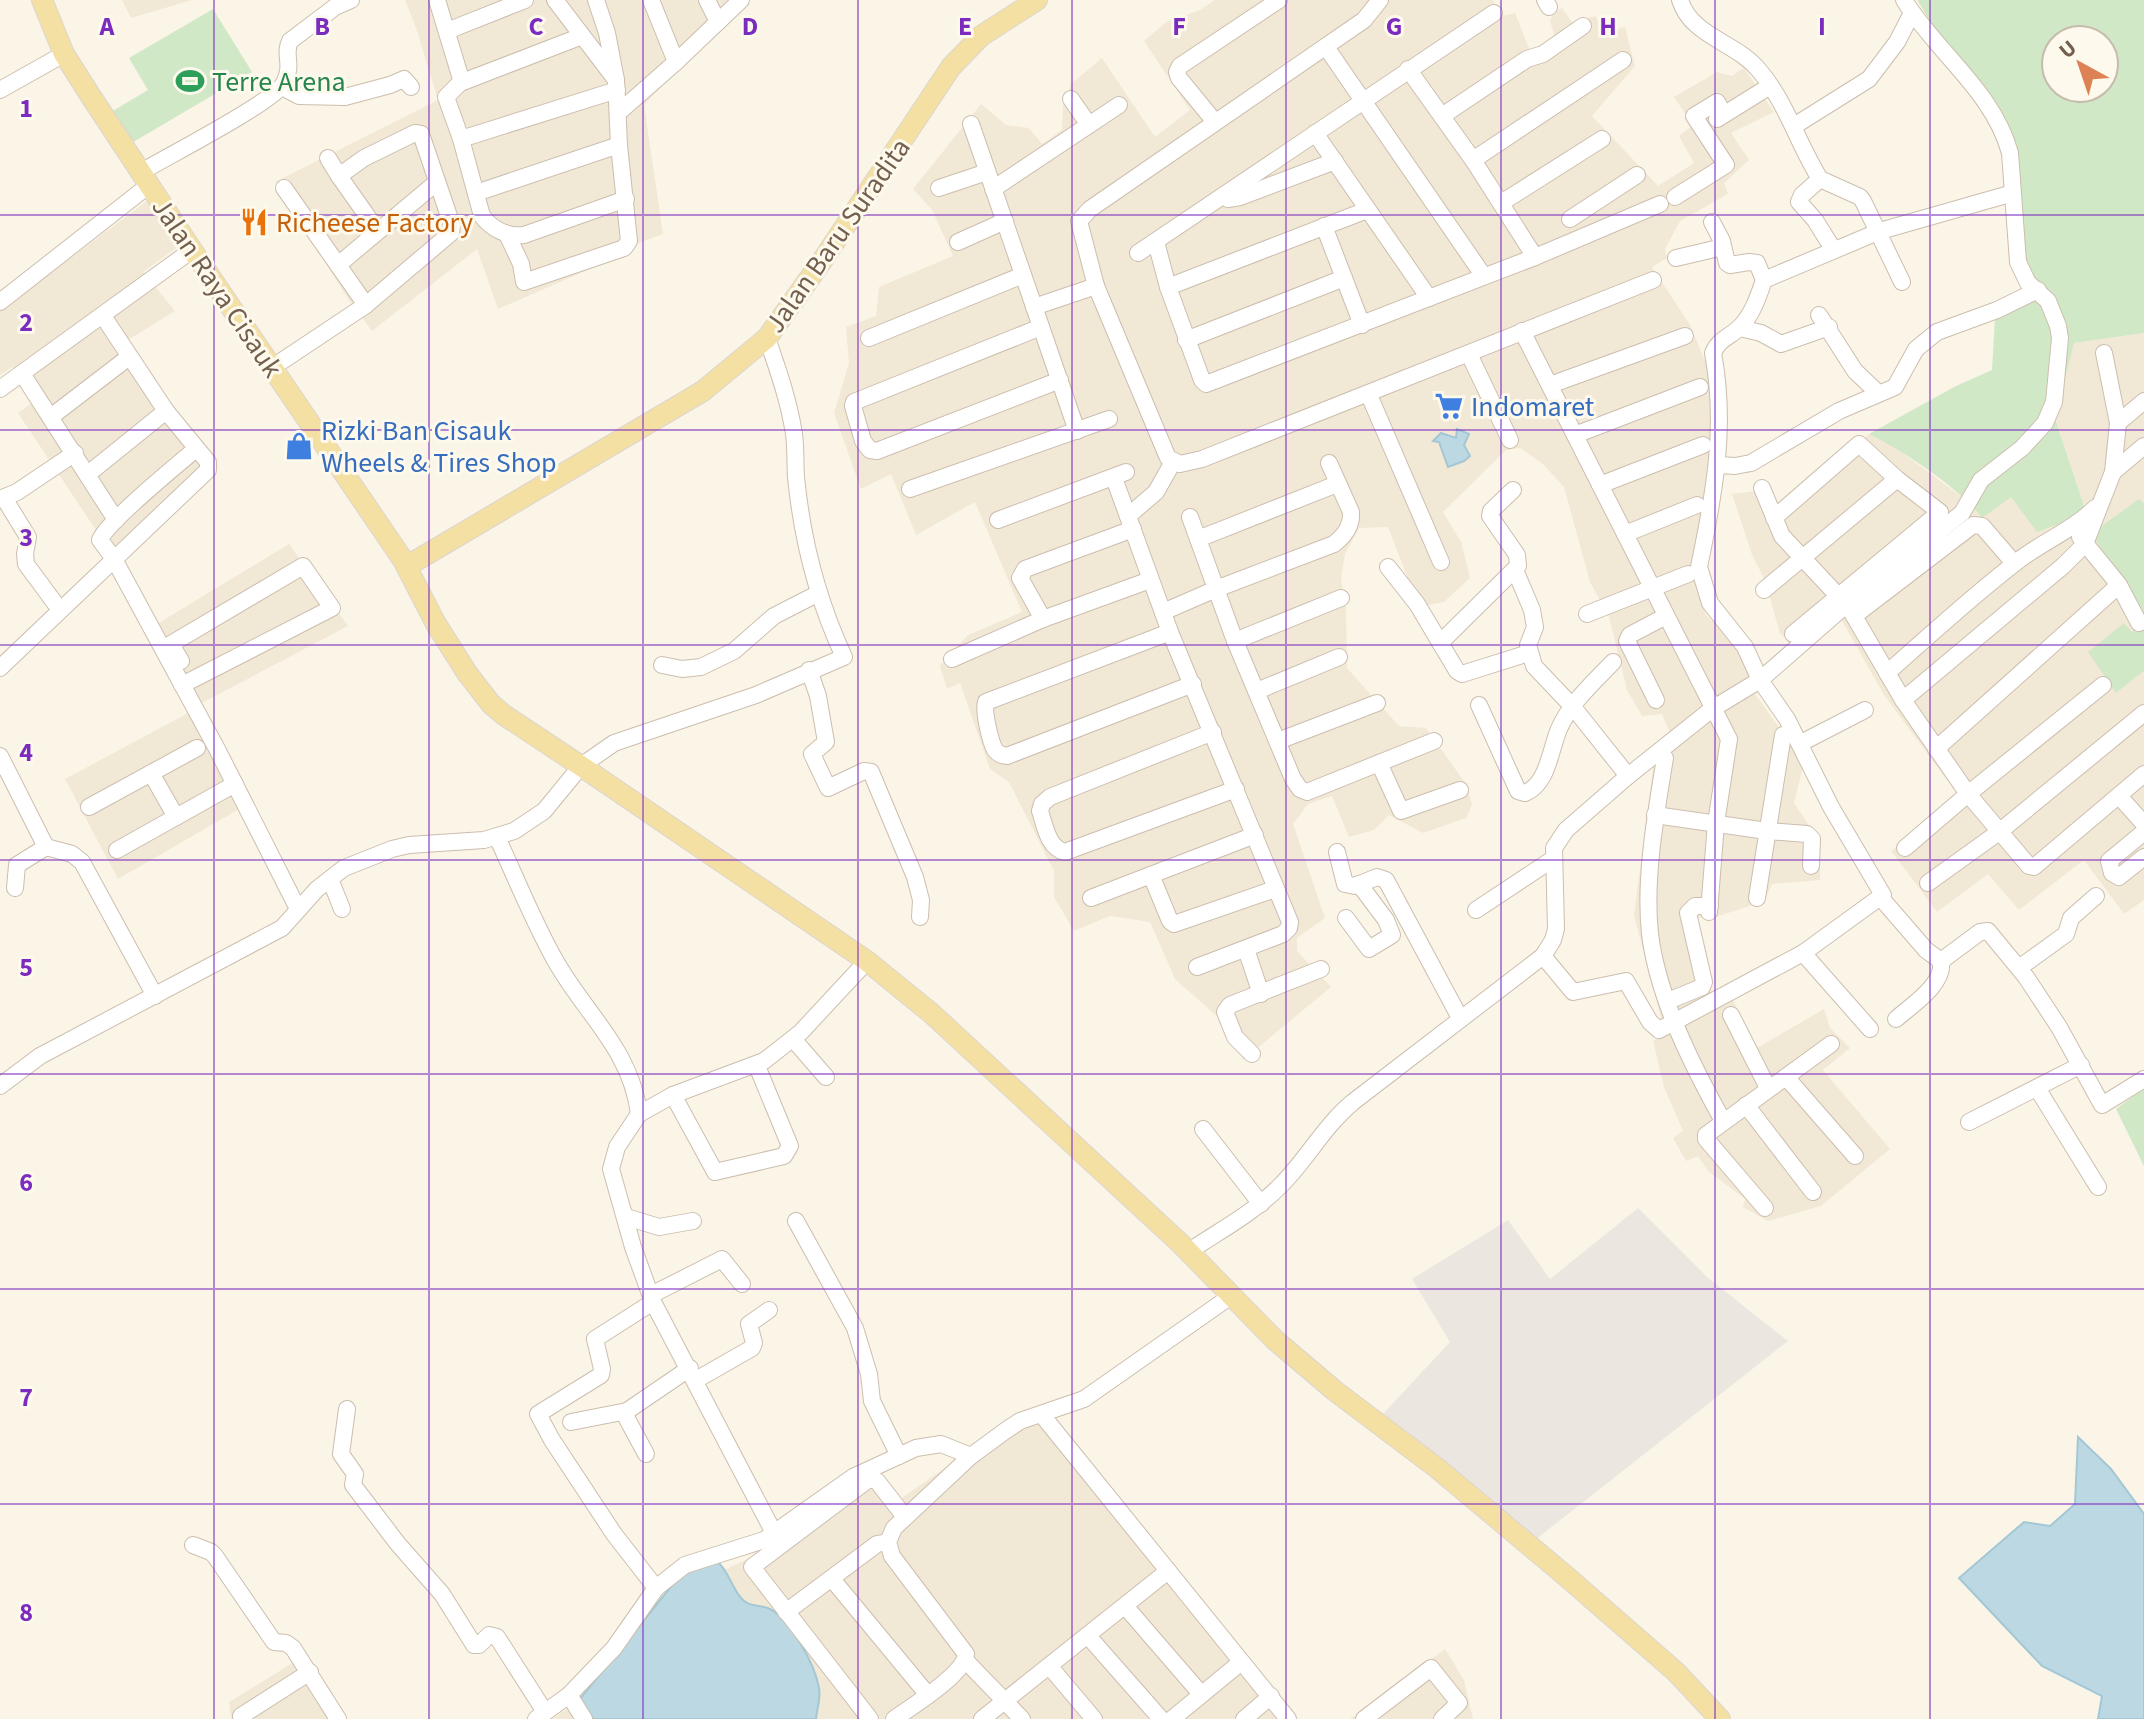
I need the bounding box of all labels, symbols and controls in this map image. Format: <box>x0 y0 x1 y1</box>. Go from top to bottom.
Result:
text: A <box>99 8 116 45</box>
text: B <box>314 8 330 45</box>
text: C <box>528 8 544 45</box>
text: D <box>742 8 758 45</box>
text: E <box>958 8 972 45</box>
text: F <box>1172 8 1186 45</box>
text: G <box>1386 8 1402 45</box>
text: H <box>1599 8 1617 45</box>
text: I <box>1818 8 1826 45</box>
north arrow <box>2040 24 2120 104</box>
text: U <box>2052 32 2084 66</box>
place label: Terre Arena <box>212 62 346 102</box>
sports icon: Terre Arena <box>175 66 205 96</box>
text: 1 <box>19 90 33 127</box>
street label: Jalan Baru Suradita <box>756 130 920 341</box>
street label: Jalan Raya Cisauk <box>142 189 292 386</box>
place label: Richeese Factory <box>276 203 473 243</box>
restaurant icon: Richeese Factory <box>239 207 269 237</box>
text: 2 <box>19 304 33 341</box>
place label: Indomaret <box>1471 387 1595 427</box>
supermarket icon: Indomaret <box>1434 391 1464 421</box>
place label: Rizki Ban Cisauk Wheels & Tires Shop <box>321 411 557 483</box>
shop icon: Rizki Ban Cisauk Wheels & Tires Shop <box>284 431 314 461</box>
text: 3 <box>19 519 33 556</box>
text: 4 <box>19 734 33 771</box>
text: 5 <box>19 949 33 986</box>
text: 6 <box>19 1164 33 1201</box>
text: 7 <box>19 1379 33 1416</box>
text: 8 <box>19 1594 33 1631</box>

